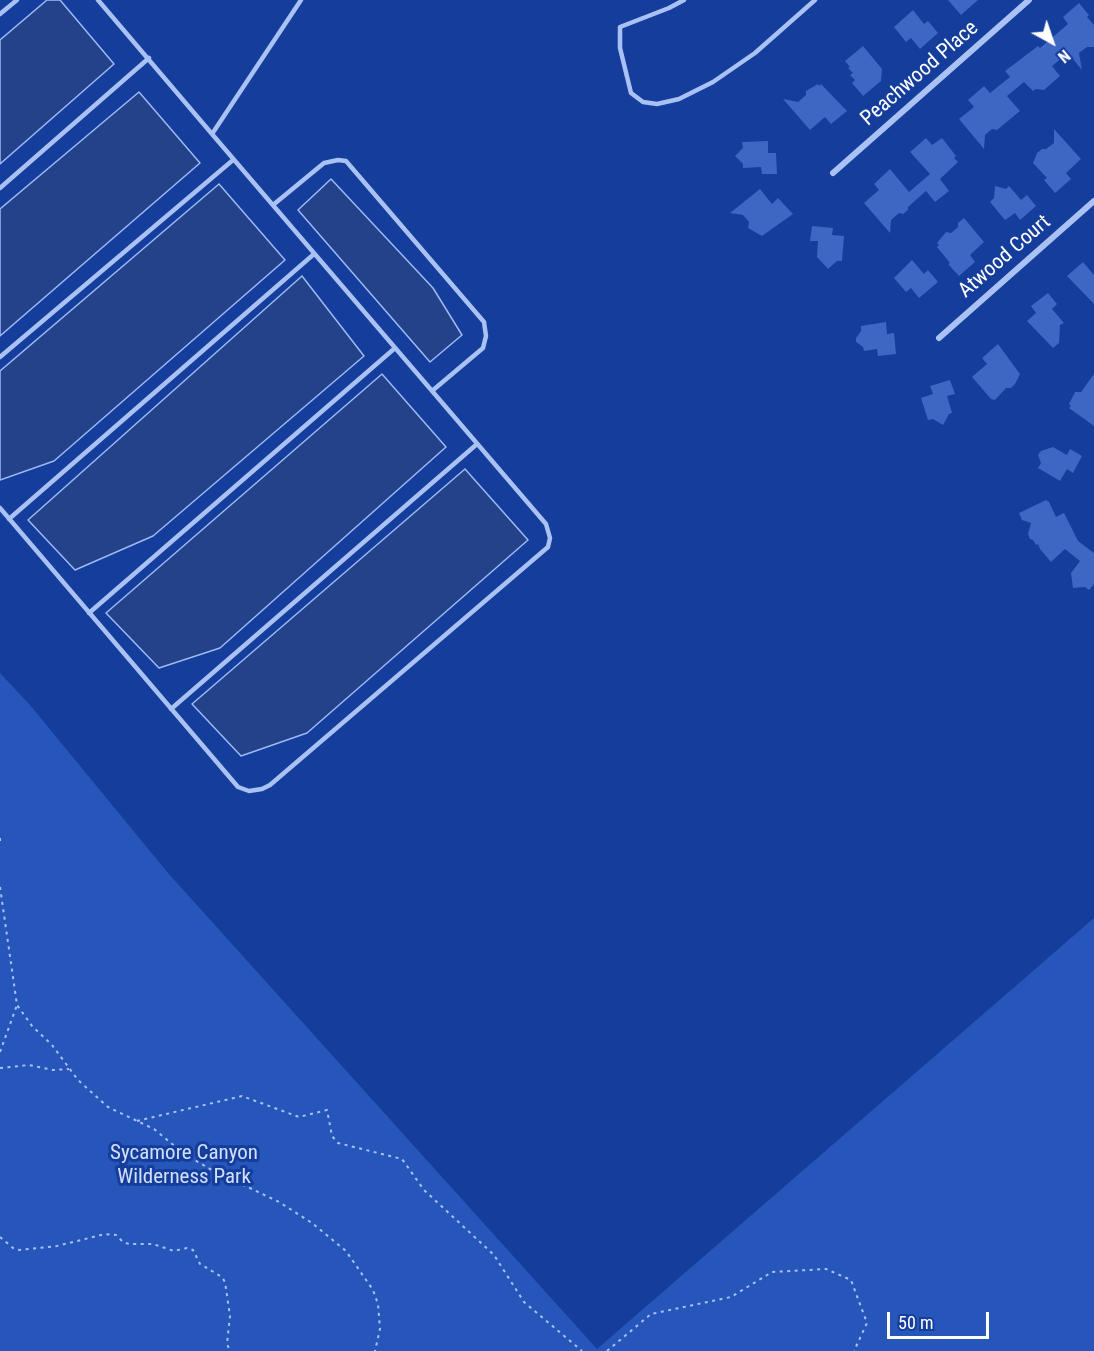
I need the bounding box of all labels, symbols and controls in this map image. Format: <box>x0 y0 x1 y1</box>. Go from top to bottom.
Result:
north arrow <box>1022 12 1082 72</box>
street label: Peachwood Place <box>856 16 984 132</box>
text: N <box>1054 46 1074 67</box>
street label: Atwood Court <box>954 210 1056 304</box>
park label: Sycamore Canyon Wilderness Park <box>110 1141 258 1191</box>
scale bar <box>890 1300 992 1338</box>
text: 50 m <box>898 1312 933 1333</box>

